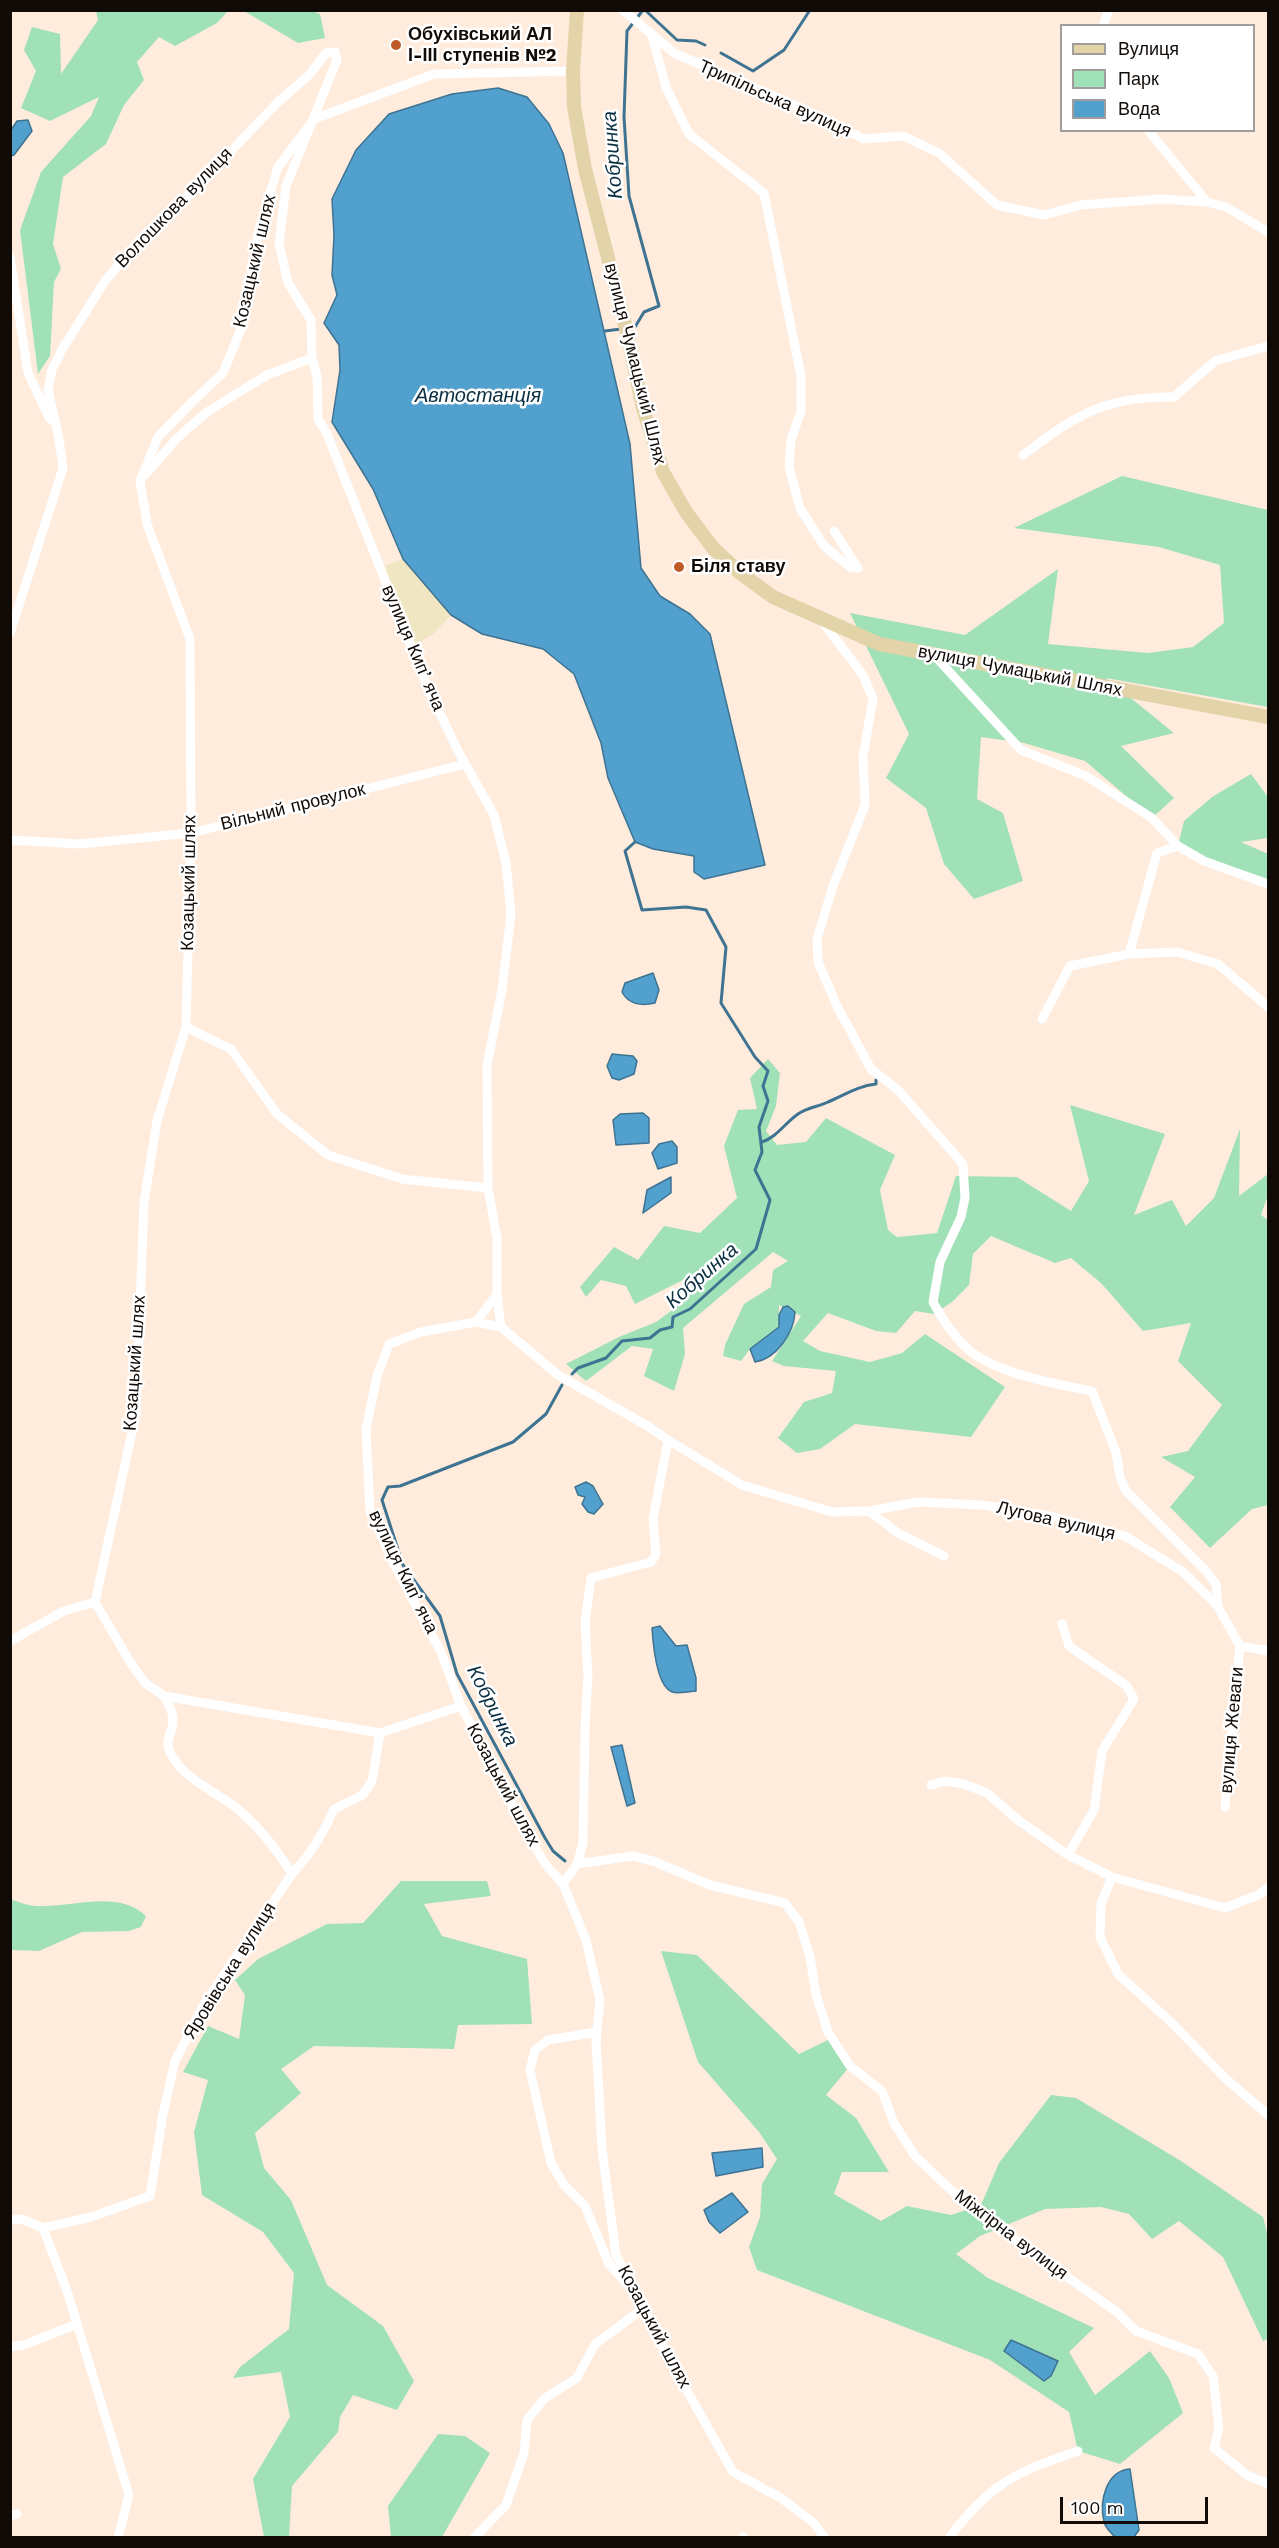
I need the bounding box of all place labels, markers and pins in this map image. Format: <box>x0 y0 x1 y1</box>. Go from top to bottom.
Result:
place label: Обухівський АЛ І-ІІІ ступенів №2 <box>408 24 557 66</box>
marker: Обухівський АЛ І-ІІІ ступенів №2 <box>389 38 403 52</box>
place label: Біля ставу <box>691 556 785 578</box>
marker: Біля ставу <box>672 560 686 574</box>

